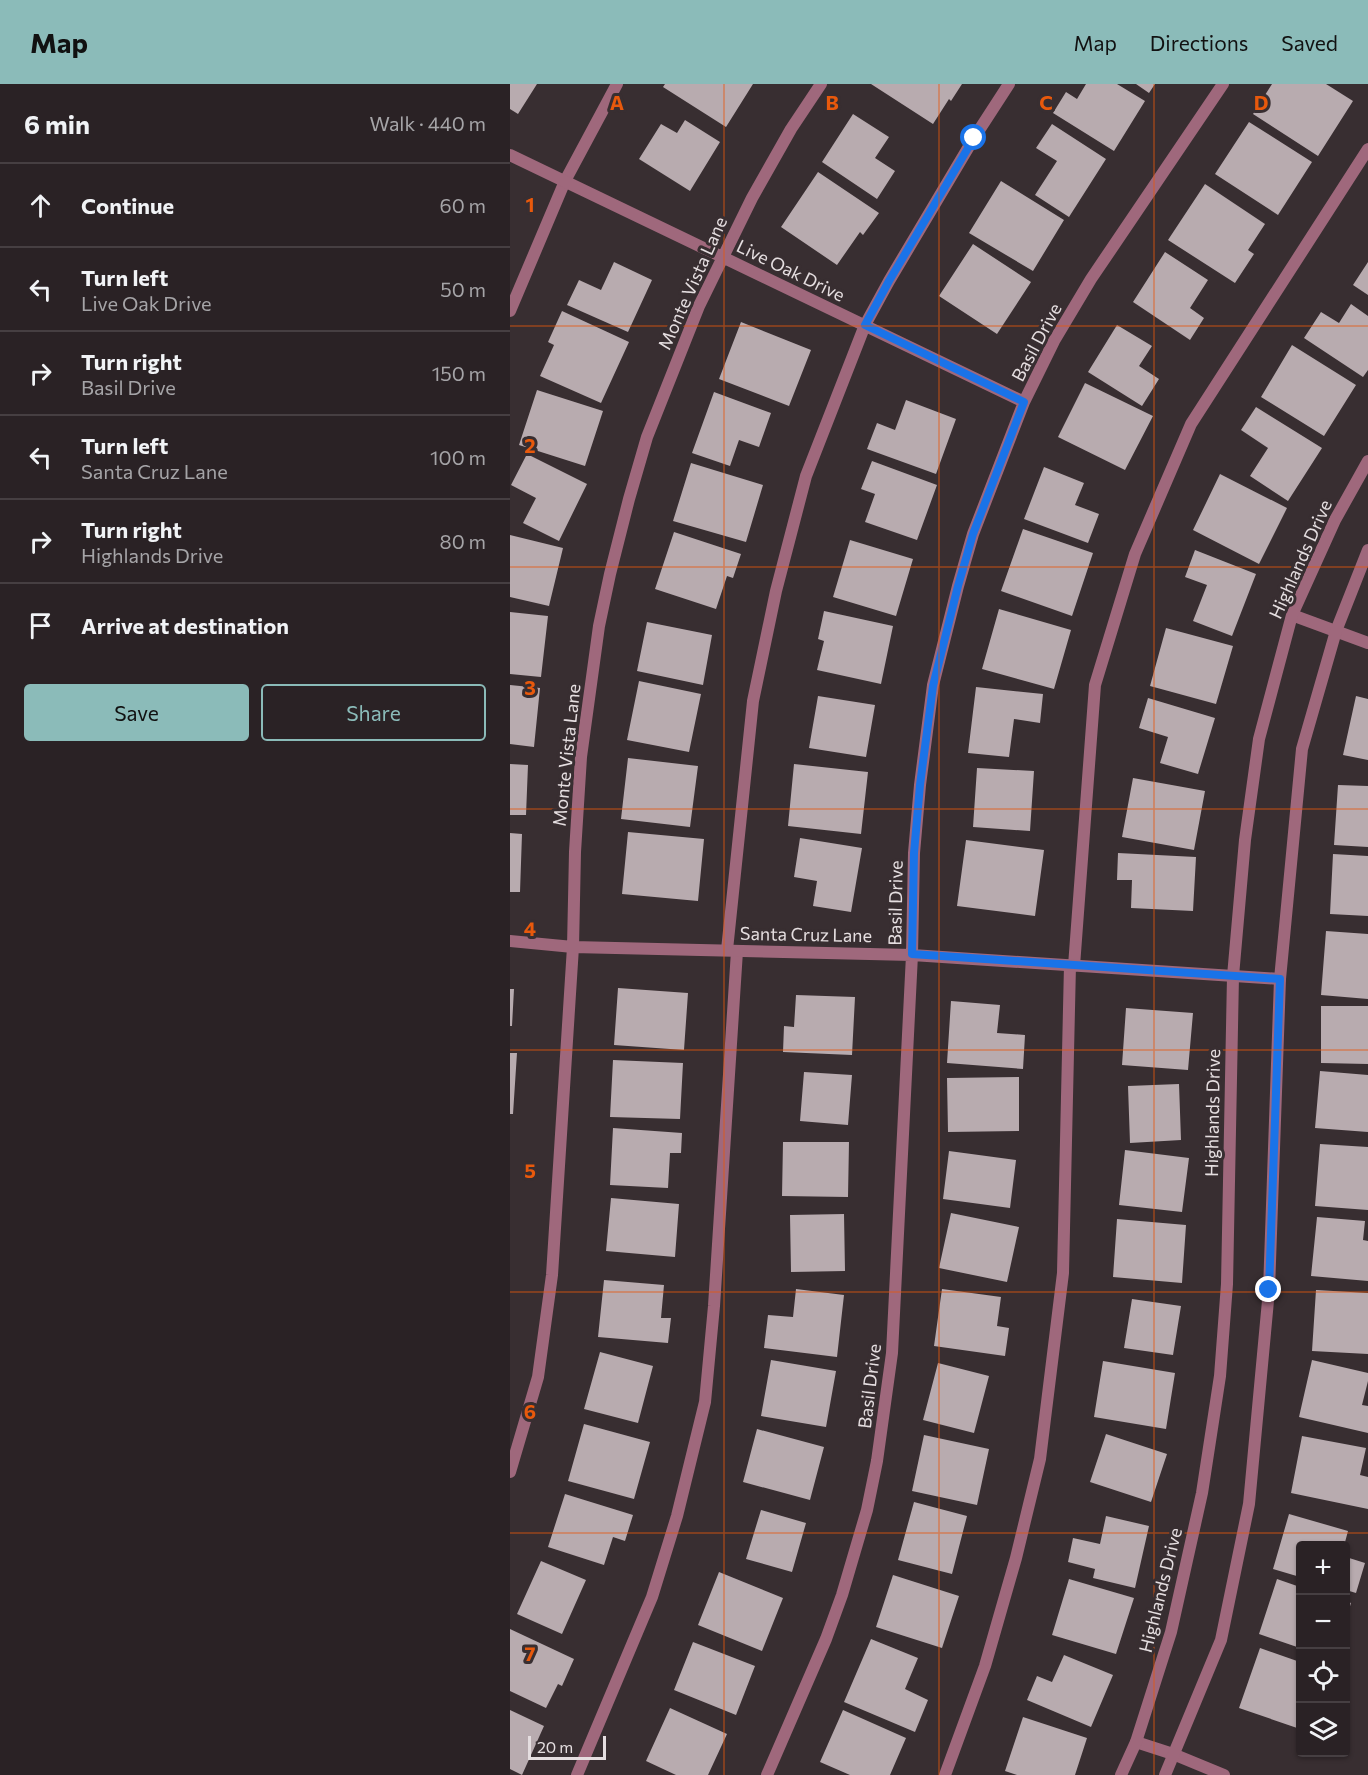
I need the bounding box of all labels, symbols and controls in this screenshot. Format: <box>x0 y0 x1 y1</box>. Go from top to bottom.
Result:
text: Map <box>30 25 88 59</box>
text: Map <box>1074 30 1117 55</box>
text: Directions <box>1150 30 1248 55</box>
text: Saved <box>1281 30 1338 55</box>
text: A <box>610 90 624 114</box>
text: B <box>825 90 839 114</box>
text: C <box>1039 90 1053 114</box>
text: D <box>1254 90 1268 114</box>
text: 6 min <box>24 108 90 139</box>
text: Walk · 440 m <box>370 111 486 135</box>
route start <box>960 124 986 150</box>
icon: ahead <box>24 189 57 222</box>
text: Continue <box>81 192 174 219</box>
text: 1 <box>525 192 535 216</box>
text: 60 m <box>440 193 486 217</box>
street label: Monte Vista Lane <box>653 213 731 353</box>
street label: Live Oak Drive <box>733 234 849 306</box>
text: Turn left <box>81 264 168 291</box>
icon: left <box>24 273 57 306</box>
text: 50 m <box>440 277 486 301</box>
text: Live Oak Drive <box>81 291 212 315</box>
street label: Basil Drive <box>1006 299 1066 385</box>
text: Turn right <box>81 348 182 375</box>
icon: right <box>24 357 57 390</box>
text: 150 m <box>432 361 486 385</box>
text: Basil Drive <box>81 375 176 399</box>
text: Turn left <box>81 432 168 459</box>
text: 2 <box>524 433 536 457</box>
icon: left <box>24 441 57 474</box>
text: 100 m <box>430 445 486 469</box>
text: Santa Cruz Lane <box>81 459 228 483</box>
street label: Highlands Drive <box>1264 496 1336 622</box>
text: Turn right <box>81 516 182 543</box>
icon: right <box>24 525 57 558</box>
text: 80 m <box>440 529 486 553</box>
text: Highlands Drive <box>81 543 223 567</box>
icon: arrive <box>24 609 57 642</box>
text: Arrive at destination <box>81 612 289 639</box>
text: 3 <box>524 675 536 699</box>
street label: Monte Vista Lane <box>548 683 584 827</box>
button: Save <box>24 684 249 741</box>
button: Share <box>261 684 486 741</box>
street label: Basil Drive <box>883 860 907 946</box>
text: 4 <box>524 916 536 940</box>
street label: Santa Cruz Lane <box>740 922 872 946</box>
street label: Highlands Drive <box>1200 1049 1224 1177</box>
text: 5 <box>524 1158 536 1182</box>
route end <box>1255 1276 1281 1302</box>
street label: Basil Drive <box>853 1342 885 1430</box>
text: 6 <box>524 1399 536 1423</box>
street label: Highlands Drive <box>1134 1525 1186 1655</box>
map controls <box>1296 1541 1350 1757</box>
button: + <box>1296 1541 1350 1595</box>
button: − <box>1296 1595 1350 1649</box>
text: 7 <box>525 1641 536 1665</box>
button: locate <box>1296 1649 1350 1703</box>
button: layers <box>1296 1703 1350 1757</box>
scale bar <box>528 1733 606 1760</box>
text: 20 m <box>537 1737 573 1756</box>

